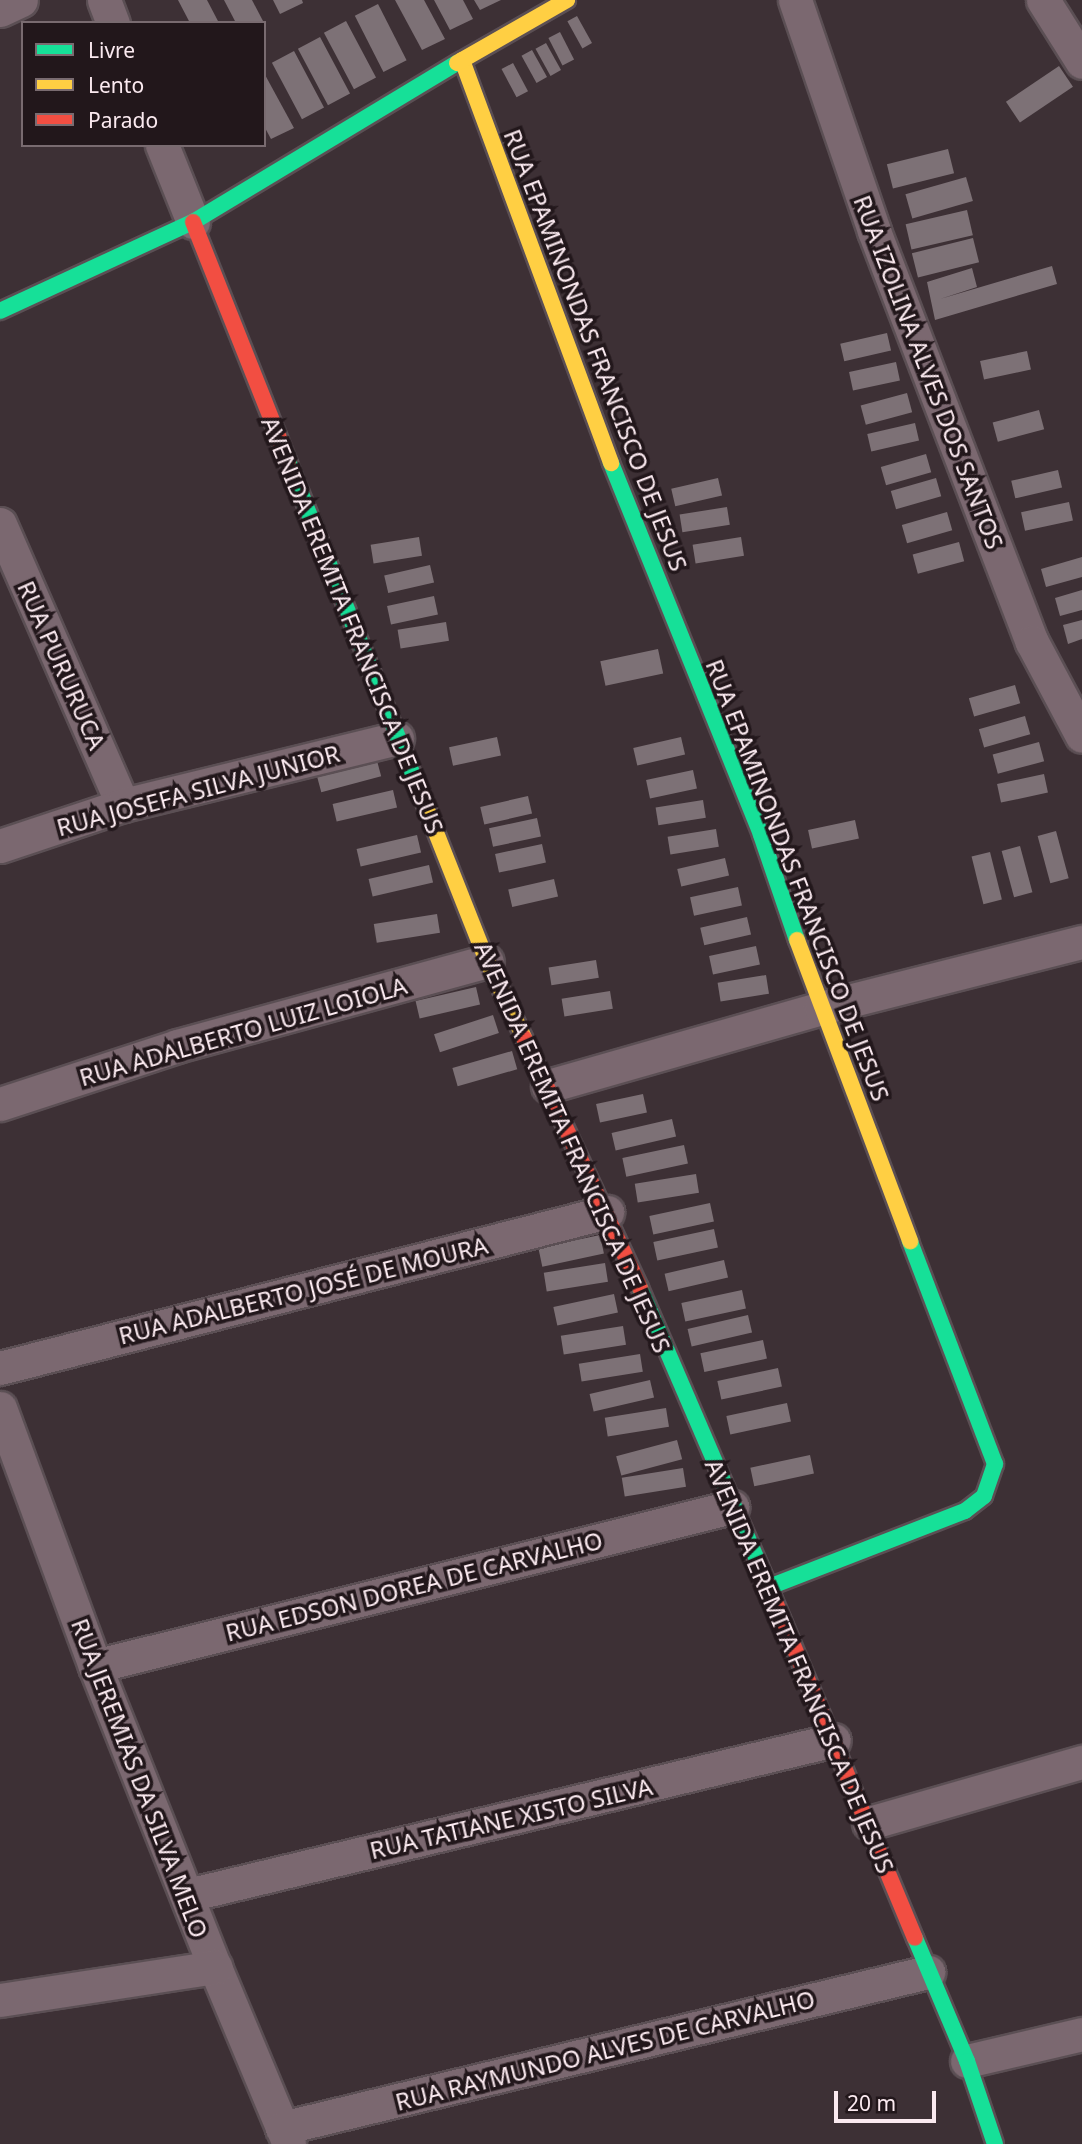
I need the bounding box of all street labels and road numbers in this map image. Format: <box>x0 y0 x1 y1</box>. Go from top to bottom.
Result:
street label: RUA EPAMINONDAS FRANCISCO DE JESUS <box>498 125 694 575</box>
street label: RUA IZOLINA ALVES DOS SANTOS <box>848 191 1010 553</box>
street label: AVENIDA EREMITA FRANCISCA DE JESUS <box>256 412 450 838</box>
street label: RUA PURURUCA <box>12 576 112 754</box>
street label: RUA EPAMINONDAS FRANCISCO DE JESUS <box>700 655 896 1105</box>
street label: RUA JOSEFA SILVA JUNIOR <box>53 738 343 842</box>
street label: AVENIDA EREMITA FRANCISCA DE JESUS <box>469 937 677 1357</box>
street label: RUA ADALBERTO LUIZ LOIOLA <box>76 970 410 1092</box>
street label: RUA ADALBERTO JOSÉ DE MOURA <box>116 1230 490 1350</box>
street label: AVENIDA EREMITA FRANCISCA DE JESUS <box>699 1455 901 1877</box>
street label: RUA EDSON DOREA DE CARVALHO <box>222 1525 606 1647</box>
street label: RUA JEREMIAS DA SILVA MELO <box>66 1614 214 1942</box>
street label: RUA TATIANE XISTO SILVA <box>367 1771 655 1865</box>
street label: RUA RAYMUNDO ALVES DE CARVALHO <box>392 1984 818 2116</box>

